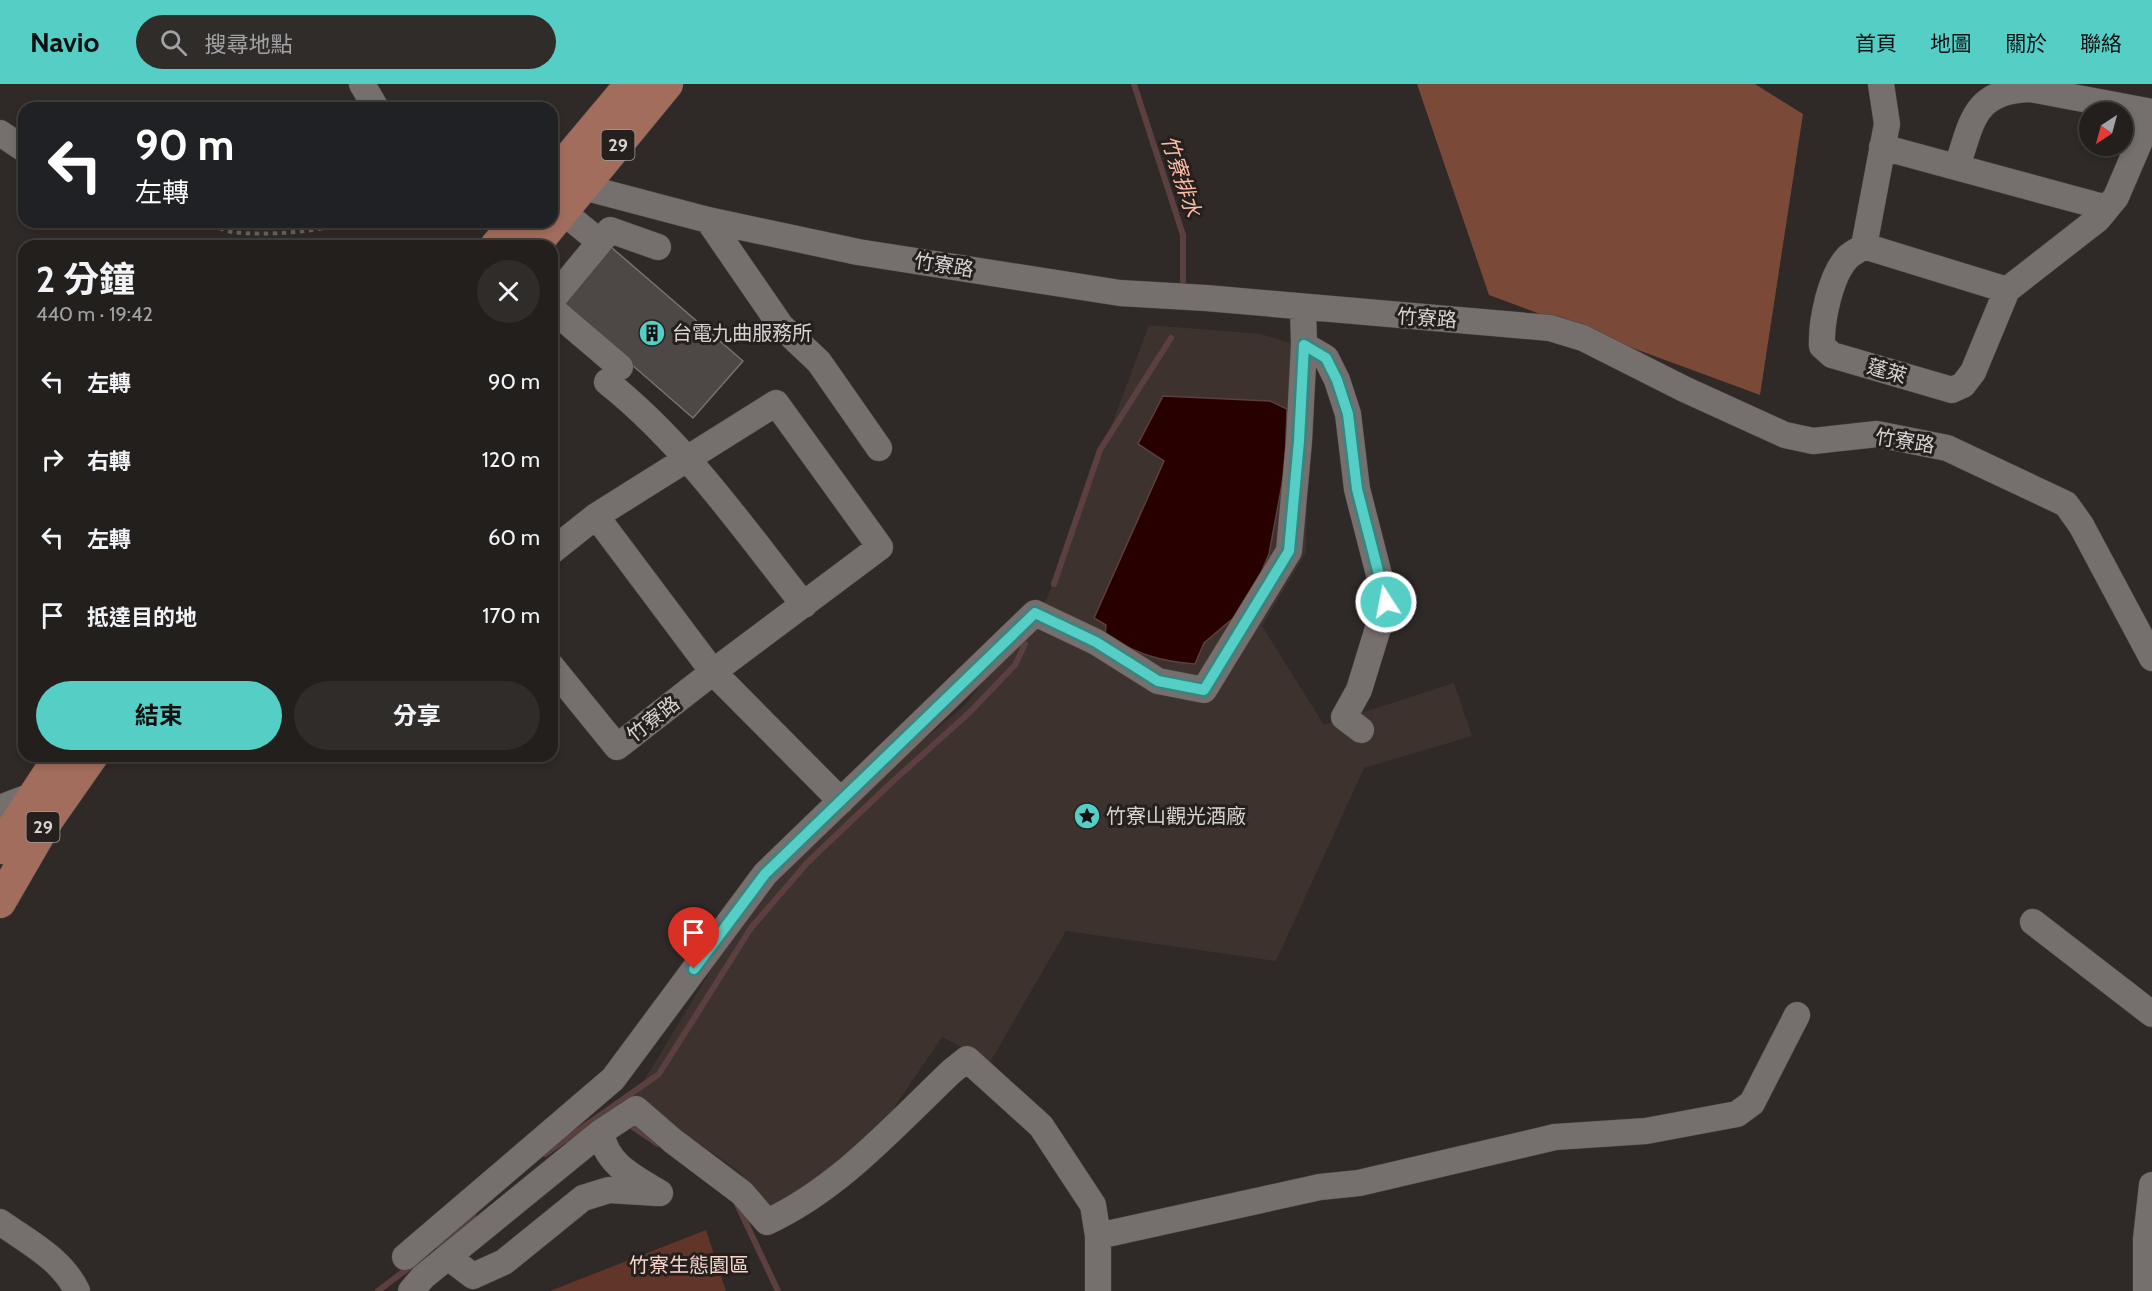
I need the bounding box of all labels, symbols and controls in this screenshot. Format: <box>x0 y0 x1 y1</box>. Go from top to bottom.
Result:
search box <box>136 15 556 69</box>
text: Navio <box>30 25 100 59</box>
icon: search <box>157 26 190 59</box>
text: 搜尋地點 <box>205 31 293 58</box>
text: 首頁 <box>1855 31 1897 56</box>
text: 地圖 <box>1930 31 1972 56</box>
text: 關於 <box>2005 31 2047 56</box>
text: 聯絡 <box>2080 31 2122 56</box>
north arrow <box>2079 102 2133 156</box>
map controls <box>2079 102 2133 156</box>
text: 90 m <box>135 119 234 171</box>
icon: left <box>36 126 114 204</box>
road number: 29 <box>602 130 634 160</box>
water label: 竹寮排水 <box>1157 132 1207 221</box>
text: 左轉 <box>135 176 189 209</box>
street label: 竹寮路 <box>912 248 976 282</box>
text: 2 分鐘 <box>36 257 135 301</box>
button: close <box>477 260 540 323</box>
text: 440 m · 19:42 <box>36 302 153 326</box>
street label: 竹寮路 <box>1396 304 1458 332</box>
building icon: 台電九曲服務所 <box>637 318 667 348</box>
place label: 台電九曲服務所 <box>672 321 812 345</box>
street label: 蓬萊 <box>1864 354 1910 388</box>
icon: left <box>36 365 69 398</box>
text: 90 m <box>488 368 540 395</box>
text: 左轉 <box>87 370 131 397</box>
street label: 竹寮路 <box>1873 424 1937 458</box>
icon: right <box>36 443 69 476</box>
text: 120 m <box>482 446 540 473</box>
text: 右轉 <box>87 448 131 475</box>
icon: left <box>36 521 69 554</box>
text: 60 m <box>488 524 540 551</box>
text: 左轉 <box>87 526 131 553</box>
position arrow <box>1354 570 1418 634</box>
icon: arrive <box>36 599 69 632</box>
text: 170 m <box>482 602 540 629</box>
text: 抵達目的地 <box>87 604 197 631</box>
button: 結束 <box>36 681 282 750</box>
button: 分享 <box>294 681 540 750</box>
street label: 竹寮路 <box>622 691 684 747</box>
place icon: 竹寮山觀光酒廠 <box>1072 801 1102 831</box>
place label: 竹寮山觀光酒廠 <box>1106 804 1246 828</box>
road number: 29 <box>26 812 60 842</box>
pin <box>668 907 719 969</box>
icon: arrive <box>677 916 710 949</box>
park label: 竹寮生態園區 <box>629 1253 749 1277</box>

